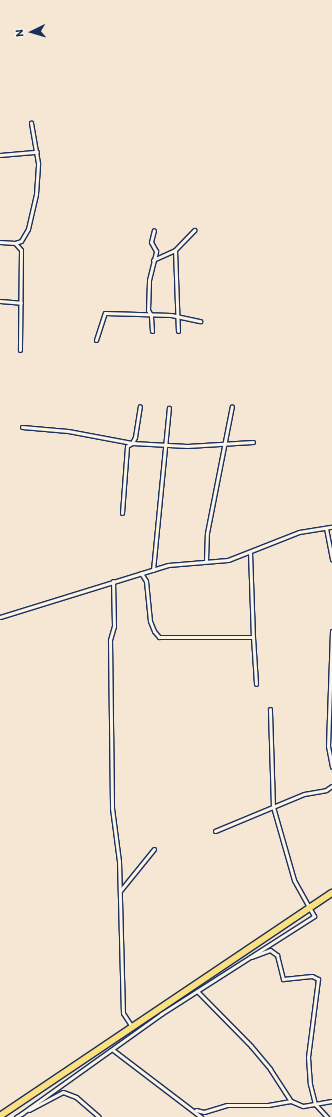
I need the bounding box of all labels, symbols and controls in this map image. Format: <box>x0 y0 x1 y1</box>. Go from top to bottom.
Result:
north arrow <box>12 12 52 52</box>
text: N <box>13 29 26 37</box>

